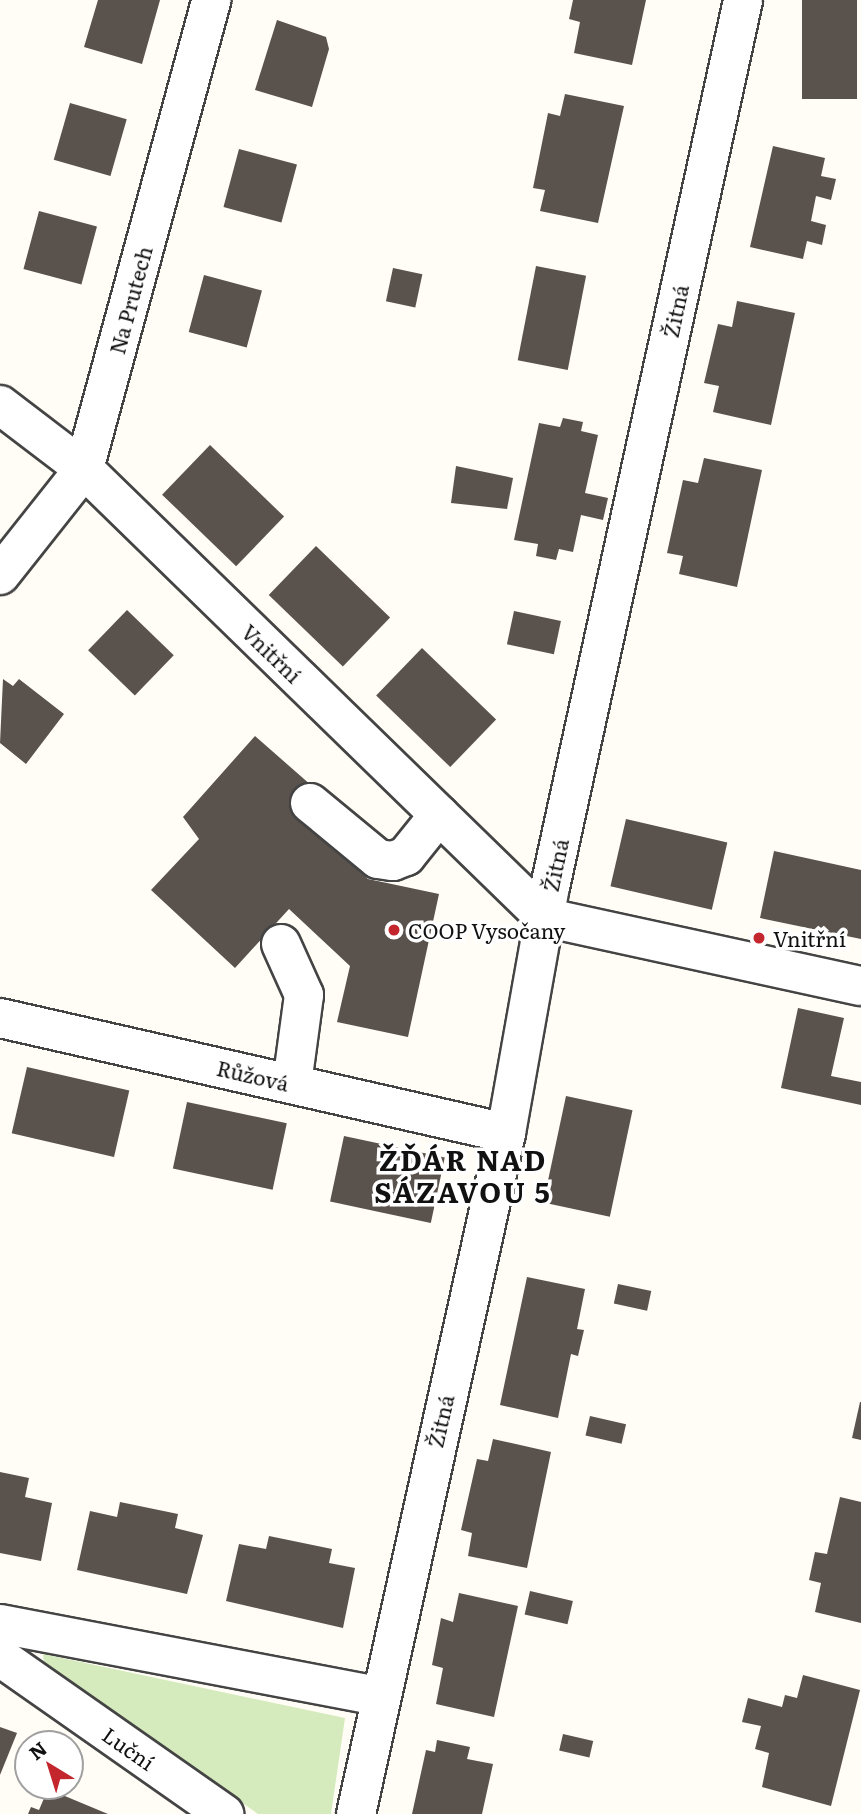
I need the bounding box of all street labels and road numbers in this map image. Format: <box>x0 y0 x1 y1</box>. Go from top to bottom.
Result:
street label: Na Prutech <box>103 243 157 357</box>
street label: Žitná <box>657 282 693 340</box>
street label: Vnitřní <box>237 619 307 687</box>
street label: Žitná <box>537 836 573 894</box>
street label: Růžová <box>214 1054 292 1096</box>
street label: Žitná <box>422 1392 458 1450</box>
street label: Luční <box>98 1721 160 1775</box>

